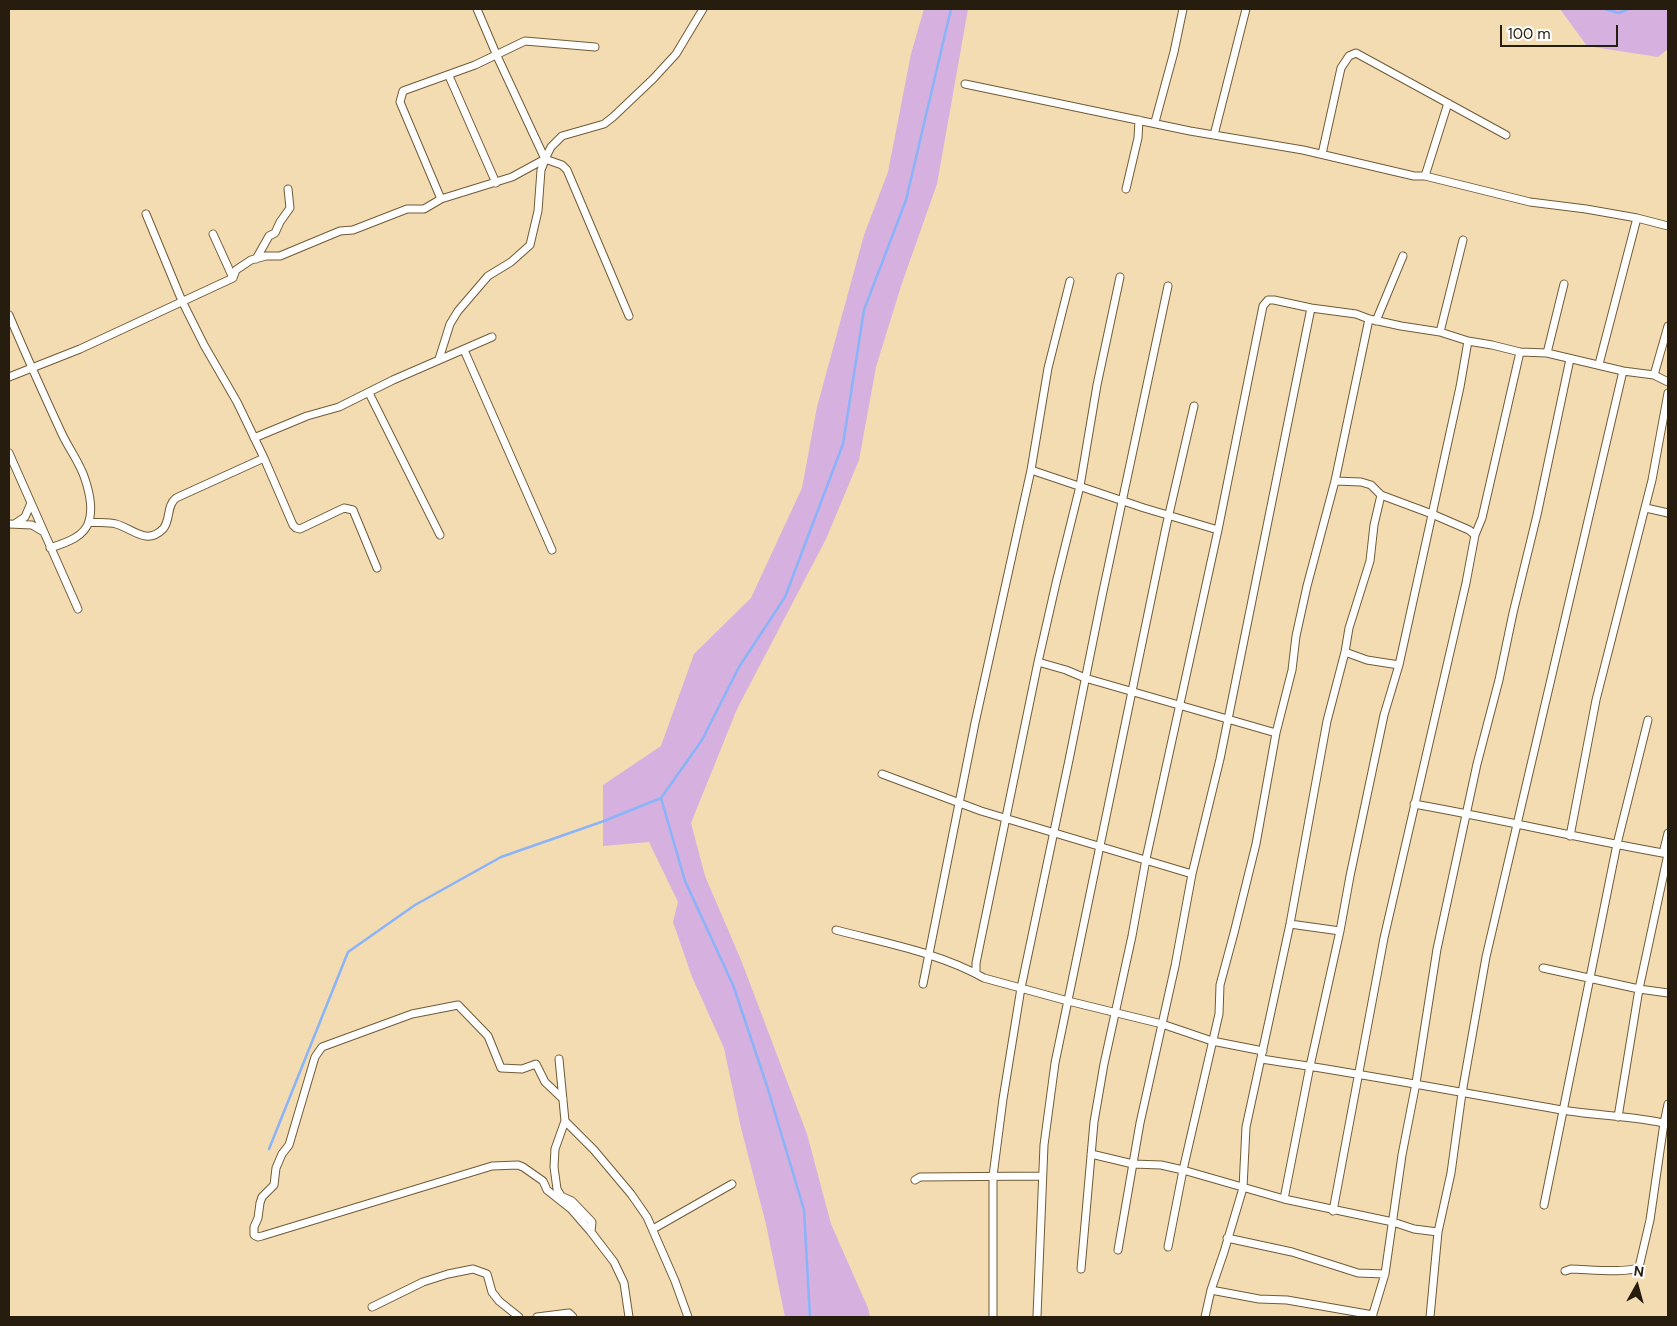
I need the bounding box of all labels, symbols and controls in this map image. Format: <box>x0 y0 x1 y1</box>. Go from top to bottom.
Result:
scale bar <box>1502 15 1620 47</box>
text: 100 m <box>1508 24 1551 44</box>
north arrow <box>1612 1261 1662 1311</box>
text: N <box>1633 1262 1645 1281</box>

